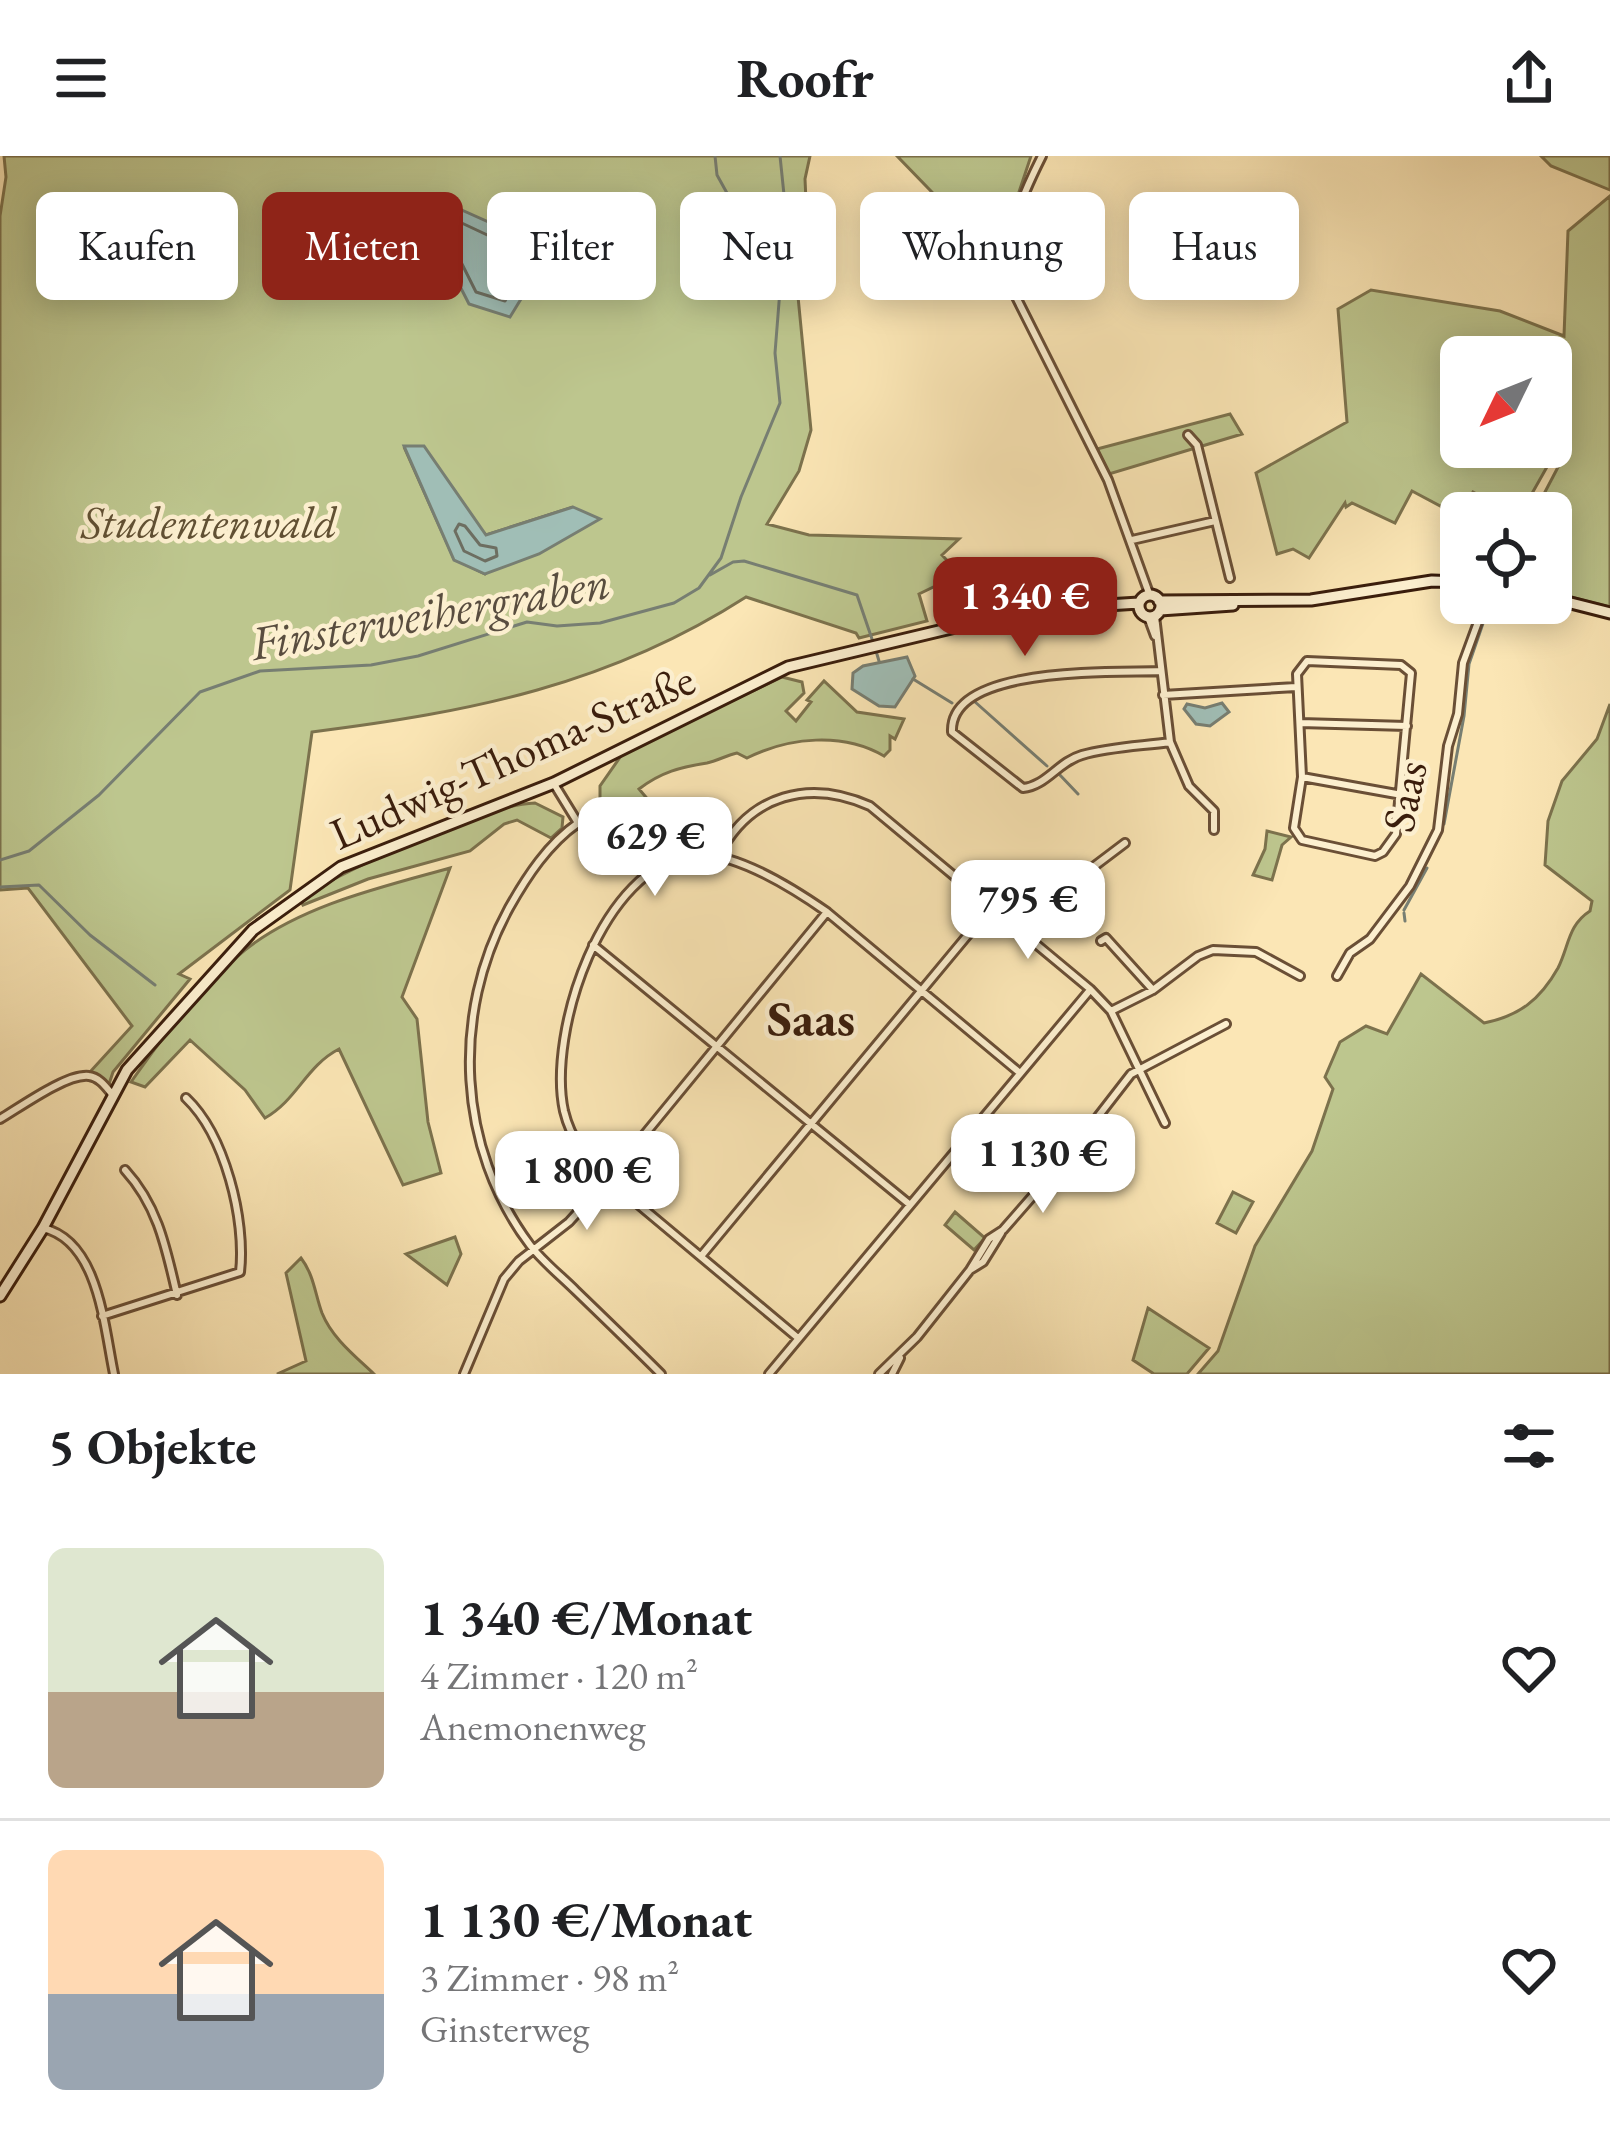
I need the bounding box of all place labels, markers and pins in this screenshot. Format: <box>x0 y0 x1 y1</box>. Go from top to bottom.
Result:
pin: 1 340 € <box>914 557 1136 659</box>
pin: 629 € <box>571 797 739 899</box>
pin: 795 € <box>944 860 1112 962</box>
pin: 1 130 € <box>932 1114 1154 1216</box>
pin: 1 800 € <box>476 1131 698 1233</box>

